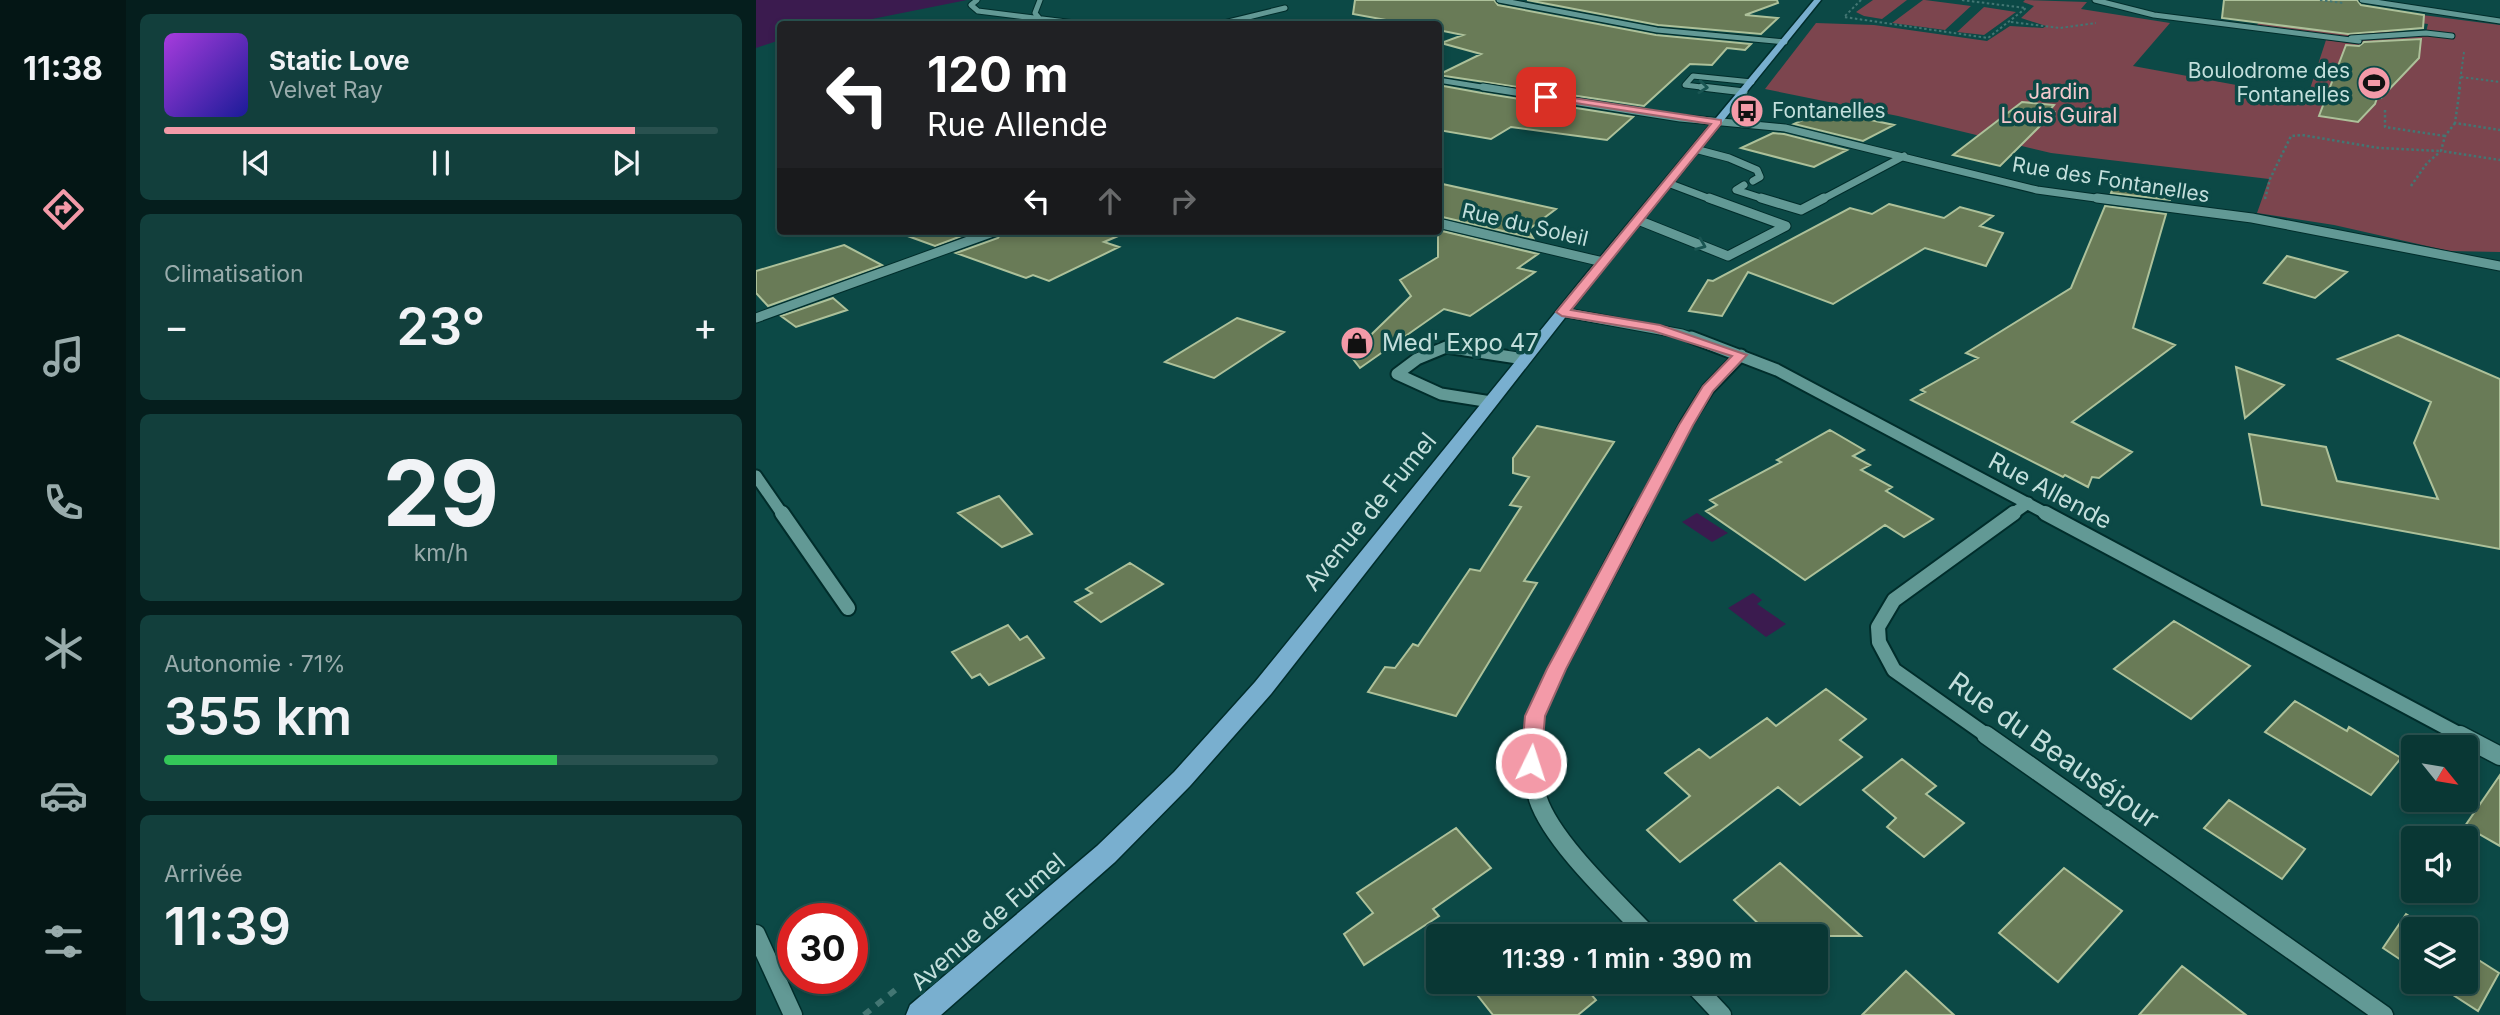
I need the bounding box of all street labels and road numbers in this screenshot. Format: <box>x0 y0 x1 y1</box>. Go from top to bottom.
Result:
street label: Rue des Fontanelles <box>2011 152 2212 207</box>
street label: Rue du Soleil <box>1460 198 1591 251</box>
street label: Avenue de Fumel <box>1297 427 1442 597</box>
street label: Rue Allende <box>1984 446 2117 535</box>
street label: Rue du Beauséjour <box>1942 665 2166 835</box>
street label: Avenue de Fumel <box>905 847 1071 996</box>

